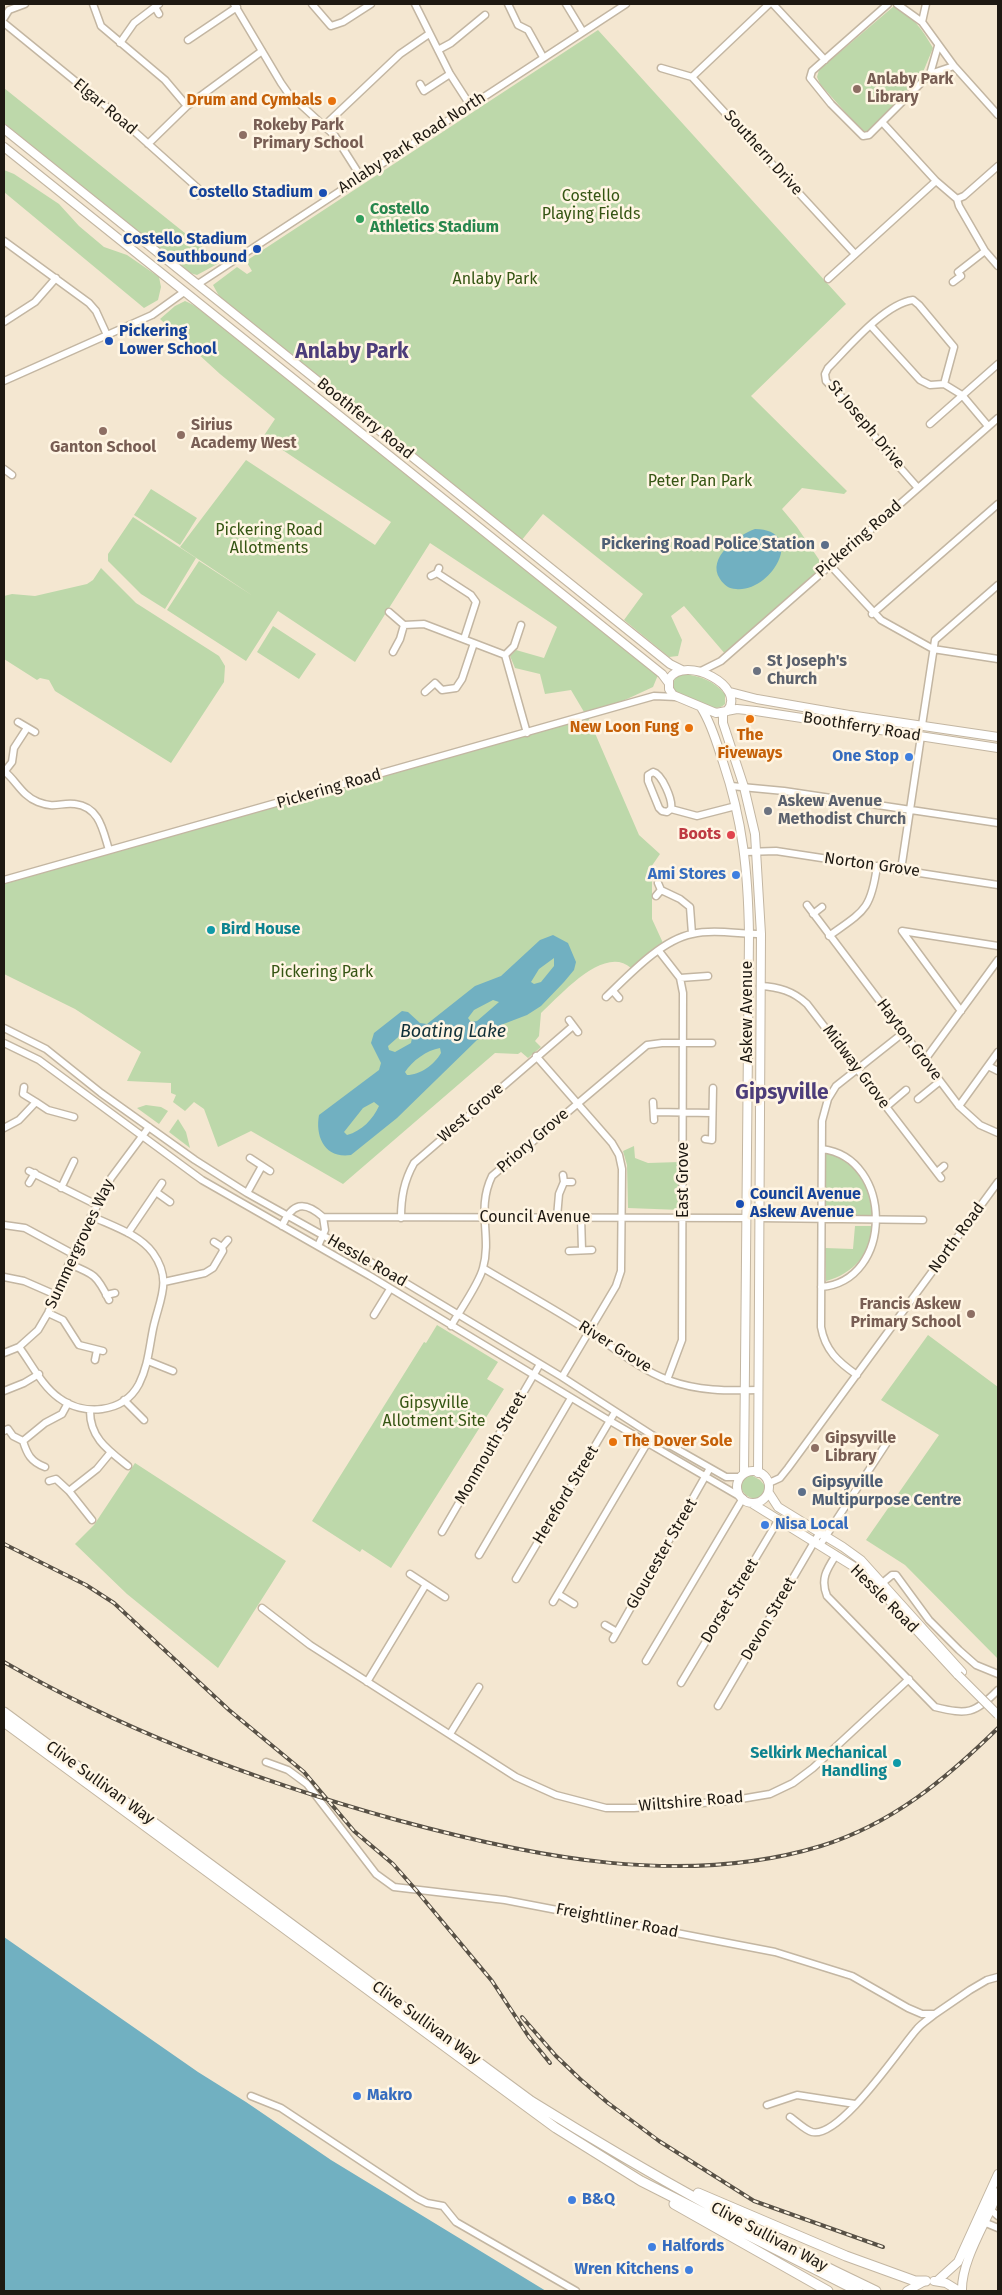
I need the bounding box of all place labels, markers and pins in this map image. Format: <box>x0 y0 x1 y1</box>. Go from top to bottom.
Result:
place label: Anlaby Park Library <box>867 70 953 108</box>
marker: Anlaby Park Library <box>851 83 863 95</box>
place label: Drum and Cymbals <box>187 91 322 111</box>
marker: Drum and Cymbals <box>326 95 338 107</box>
place label: Rokeby Park Primary School <box>253 116 363 154</box>
marker: Rokeby Park Primary School <box>237 129 249 141</box>
place label: Costello Stadium <box>189 183 313 203</box>
marker: Costello Stadium <box>317 187 329 199</box>
place label: Costello Athletics Stadium <box>370 200 499 238</box>
marker: Costello Athletics Stadium <box>354 213 366 225</box>
place label: Costello Stadium Southbound <box>123 230 247 268</box>
marker: Costello Stadium Southbound <box>251 243 263 255</box>
place label: Pickering Lower School <box>119 322 217 360</box>
marker: Pickering Lower School <box>103 335 115 347</box>
place label: Sirius Academy West <box>191 416 297 454</box>
marker: Ganton School <box>97 425 109 437</box>
marker: Sirius Academy West <box>175 429 187 441</box>
place label: Ganton School <box>50 438 156 458</box>
place label: Pickering Road Police Station <box>601 535 815 555</box>
marker: Pickering Road Police Station <box>819 539 831 551</box>
place label: St Joseph's Church <box>767 652 847 690</box>
marker: St Joseph's Church <box>751 665 763 677</box>
marker: The Fiveways <box>744 713 756 725</box>
place label: New Loon Fung <box>570 718 679 738</box>
marker: New Loon Fung <box>683 722 695 734</box>
place label: The Fiveways <box>718 726 782 764</box>
place label: One Stop <box>832 747 899 767</box>
marker: One Stop <box>903 751 915 763</box>
place label: Askew Avenue Methodist Church <box>778 792 906 830</box>
marker: Askew Avenue Methodist Church <box>762 805 774 817</box>
place label: Boots <box>679 825 721 845</box>
marker: Boots <box>725 829 737 841</box>
place label: Ami Stores <box>648 865 726 885</box>
marker: Ami Stores <box>730 869 742 881</box>
place label: Bird House <box>221 920 300 940</box>
marker: Bird House <box>205 924 217 936</box>
place label: Council Avenue Askew Avenue <box>750 1185 861 1223</box>
marker: Council Avenue Askew Avenue <box>734 1198 746 1210</box>
place label: Francis Askew Primary School <box>851 1295 961 1333</box>
marker: Francis Askew Primary School <box>965 1308 977 1320</box>
place label: Gipsyville Library <box>825 1429 896 1467</box>
place label: The Dover Sole <box>623 1432 732 1452</box>
marker: The Dover Sole <box>607 1436 619 1448</box>
marker: Gipsyville Library <box>809 1442 821 1454</box>
place label: Gipsyville Multipurpose Centre <box>812 1473 961 1511</box>
marker: Gipsyville Multipurpose Centre <box>796 1486 808 1498</box>
place label: Nisa Local <box>775 1515 848 1535</box>
marker: Nisa Local <box>759 1519 771 1531</box>
place label: Selkirk Mechanical Handling <box>750 1744 887 1782</box>
marker: Selkirk Mechanical Handling <box>891 1757 903 1769</box>
place label: Makro <box>367 2086 412 2106</box>
marker: Makro <box>351 2090 363 2102</box>
place label: B&Q <box>582 2190 615 2210</box>
marker: B&Q <box>566 2194 578 2206</box>
place label: Halfords <box>662 2237 724 2257</box>
marker: Halfords <box>646 2241 658 2253</box>
place label: Wren Kitchens <box>575 2260 679 2280</box>
marker: Wren Kitchens <box>683 2264 695 2276</box>

